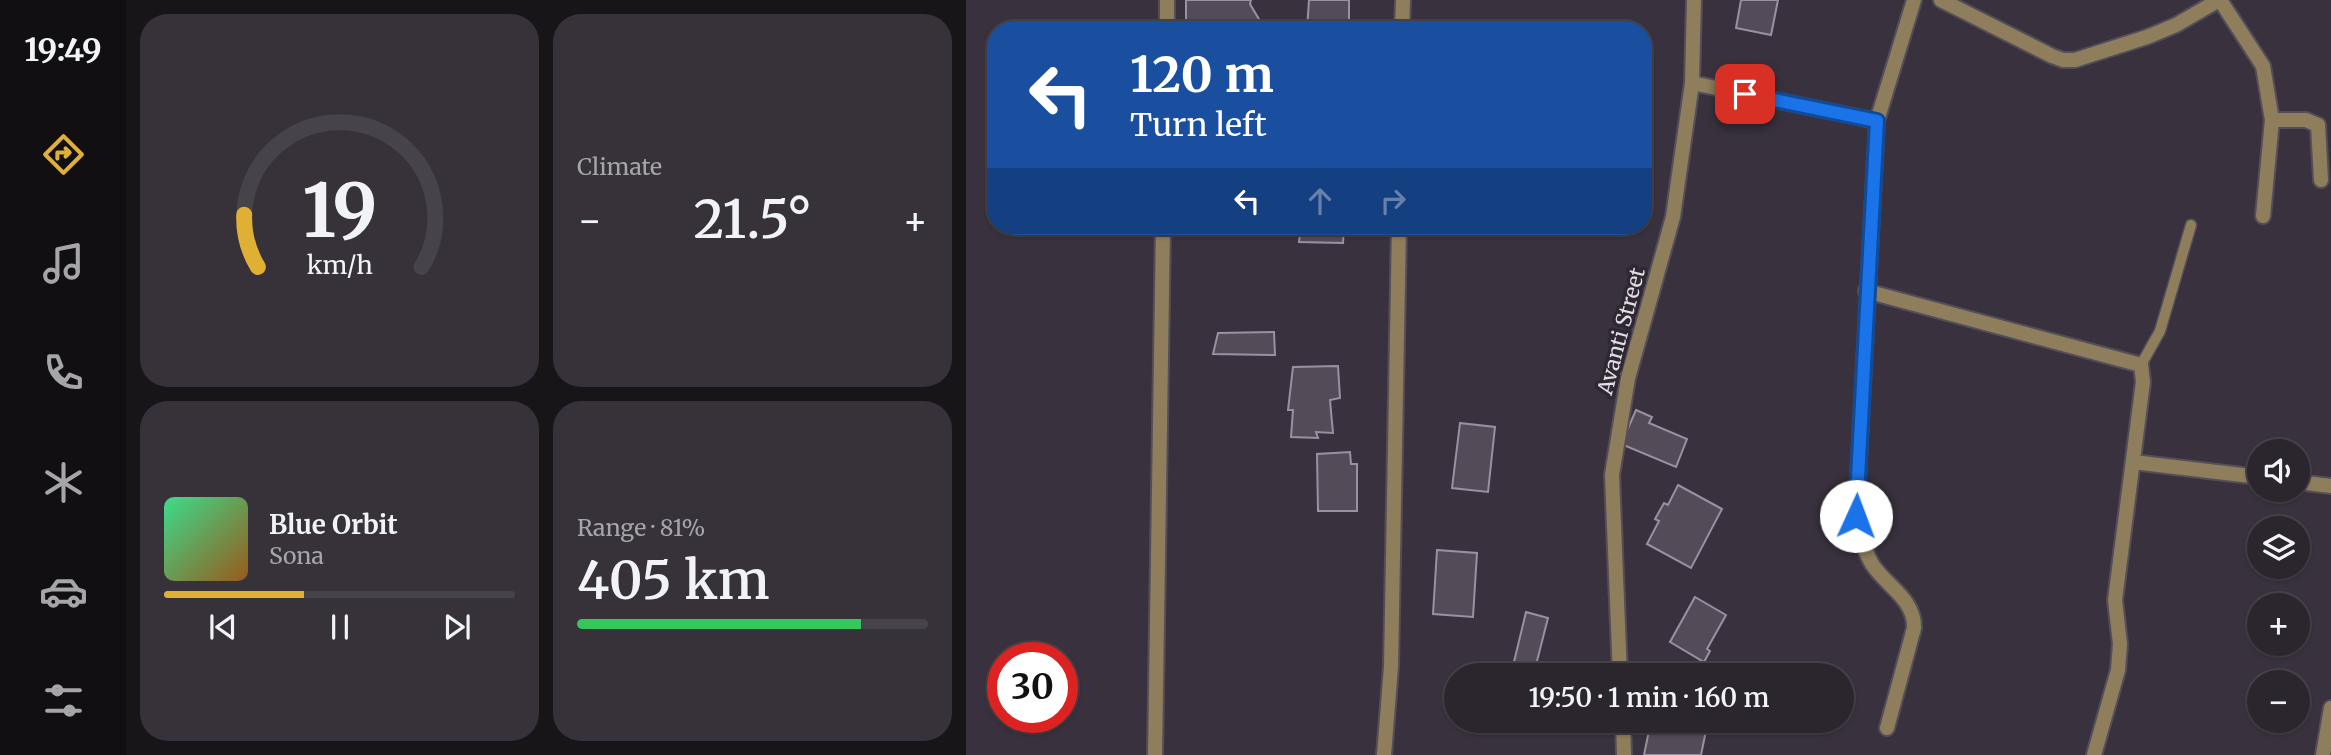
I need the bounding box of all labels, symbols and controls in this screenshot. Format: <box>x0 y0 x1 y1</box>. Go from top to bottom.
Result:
text: 19:49 <box>24 30 102 70</box>
text: 120 m <box>1130 44 1274 105</box>
icon: left <box>1015 49 1106 140</box>
pin <box>1715 64 1775 124</box>
icon: arrive <box>1726 75 1764 113</box>
text: Turn left <box>1130 105 1267 145</box>
icon: directions <box>39 130 88 179</box>
text: Climate <box>577 152 662 181</box>
text: 19 <box>302 165 377 257</box>
icon: left <box>1228 182 1266 220</box>
icon: ahead <box>1301 182 1339 220</box>
icon: right <box>1374 182 1412 220</box>
text: 21.5° <box>693 187 812 252</box>
text: − <box>577 197 602 244</box>
text: + <box>903 197 928 244</box>
icon: music <box>39 239 88 288</box>
text: km/h <box>306 248 373 280</box>
street label: Avanti Street <box>1591 265 1651 398</box>
icon: phone <box>39 348 88 397</box>
map controls <box>2247 439 2310 733</box>
button: sound <box>2247 439 2310 502</box>
icon: climate <box>39 458 88 507</box>
position arrow <box>1819 479 1893 553</box>
text: Blue Orbit <box>269 508 398 541</box>
text: Range · 81% <box>577 513 705 542</box>
button: layers <box>2247 516 2310 579</box>
text: Sona <box>269 541 324 570</box>
text: 405 km <box>577 548 770 613</box>
icon: car <box>39 567 88 616</box>
button: + <box>2247 593 2310 656</box>
icon: previous <box>204 608 242 646</box>
icon: pause <box>321 608 359 646</box>
icon: next <box>438 608 476 646</box>
speed limit sign: 30 <box>987 642 1078 733</box>
button: − <box>2247 670 2310 733</box>
icon: filters <box>39 676 88 725</box>
text: 19:50 · 1 min · 160 m <box>1529 681 1769 714</box>

